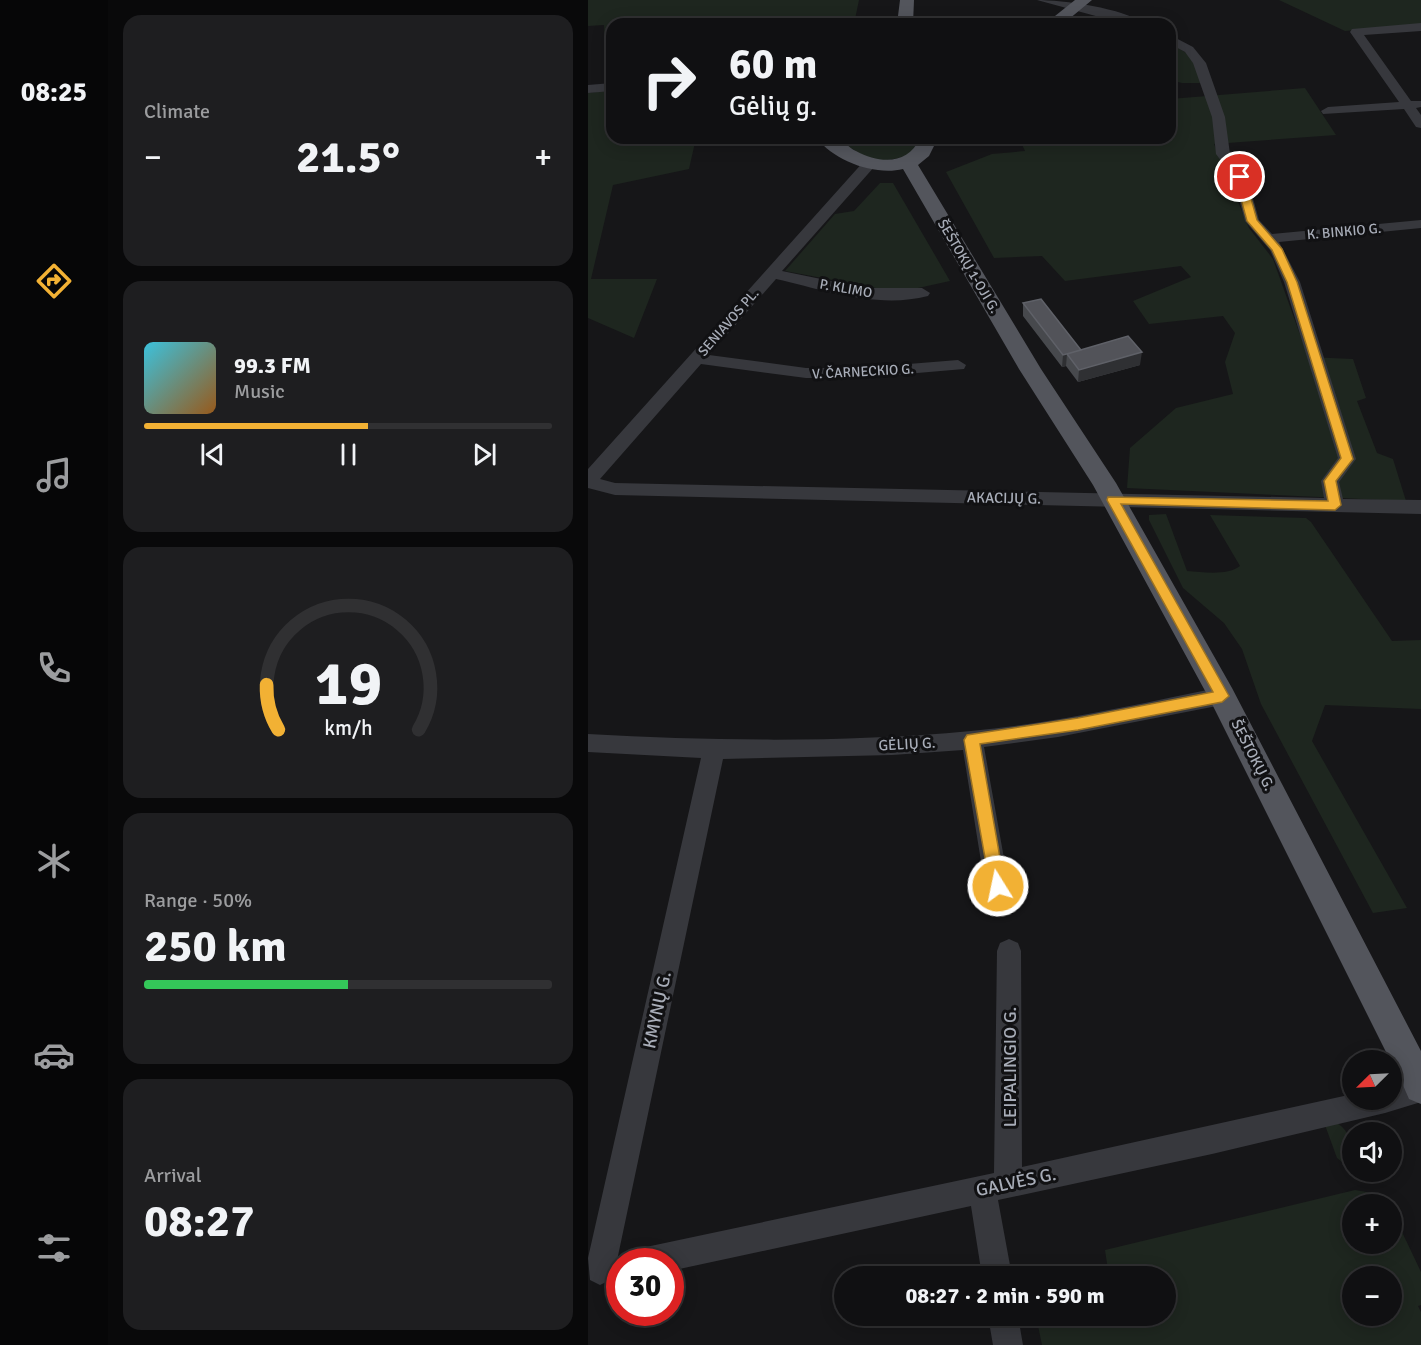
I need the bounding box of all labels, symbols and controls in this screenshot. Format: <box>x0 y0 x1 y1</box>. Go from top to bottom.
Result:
text: 60 m <box>729 39 818 90</box>
icon: right <box>630 42 708 120</box>
text: 08:25 <box>21 76 87 109</box>
text: Gėlių g. <box>729 90 817 123</box>
text: Climate <box>144 99 210 124</box>
text: 21.5° <box>296 130 400 185</box>
text: − <box>144 137 162 178</box>
text: + <box>534 137 552 178</box>
pin <box>1214 151 1265 202</box>
icon: arrive <box>1223 160 1256 193</box>
street label: ŠEŠTOKŲ 1-OJI G. <box>934 216 1003 316</box>
street label: K. BINKIO G. <box>1306 220 1382 243</box>
icon: directions <box>33 260 75 302</box>
street label: P. KLIMO <box>818 276 873 301</box>
street label: SENIAVOS PL. <box>694 285 762 360</box>
text: 99.3 FM <box>234 352 311 379</box>
street label: V. ČARNECKIO G. <box>812 360 914 383</box>
text: Music <box>234 379 285 404</box>
icon: previous <box>196 438 229 471</box>
icon: pause <box>332 438 365 471</box>
icon: next <box>468 438 501 471</box>
icon: music <box>33 454 75 496</box>
street label: AKACIJŲ G. <box>967 488 1041 508</box>
text: 19 <box>314 645 382 722</box>
icon: phone <box>33 647 75 689</box>
text: km/h <box>324 715 372 741</box>
street label: ŠEŠTOKŲ G. <box>1227 716 1279 794</box>
street label: GĖLIŲ G. <box>878 734 936 754</box>
icon: climate <box>33 840 75 882</box>
position arrow <box>966 854 1030 918</box>
text: Range · 50% <box>144 888 252 913</box>
text: 250 km <box>144 919 287 974</box>
street label: KMYNŲ G. <box>638 969 676 1051</box>
street label: LEIPALINGIO G. <box>999 1007 1021 1127</box>
icon: car <box>33 1034 75 1076</box>
north arrow <box>1342 1050 1402 1110</box>
map controls <box>1342 1050 1402 1326</box>
button: sound <box>1342 1122 1402 1182</box>
text: Arrival <box>144 1163 202 1188</box>
street label: GALVĖS G. <box>974 1163 1058 1201</box>
text: 08:27 <box>144 1194 254 1249</box>
button: + <box>1342 1194 1402 1254</box>
icon: filters <box>33 1227 75 1269</box>
speed limit sign: 30 <box>606 1248 684 1326</box>
button: − <box>1342 1266 1402 1326</box>
text: 08:27 · 2 min · 590 m <box>905 1282 1105 1309</box>

